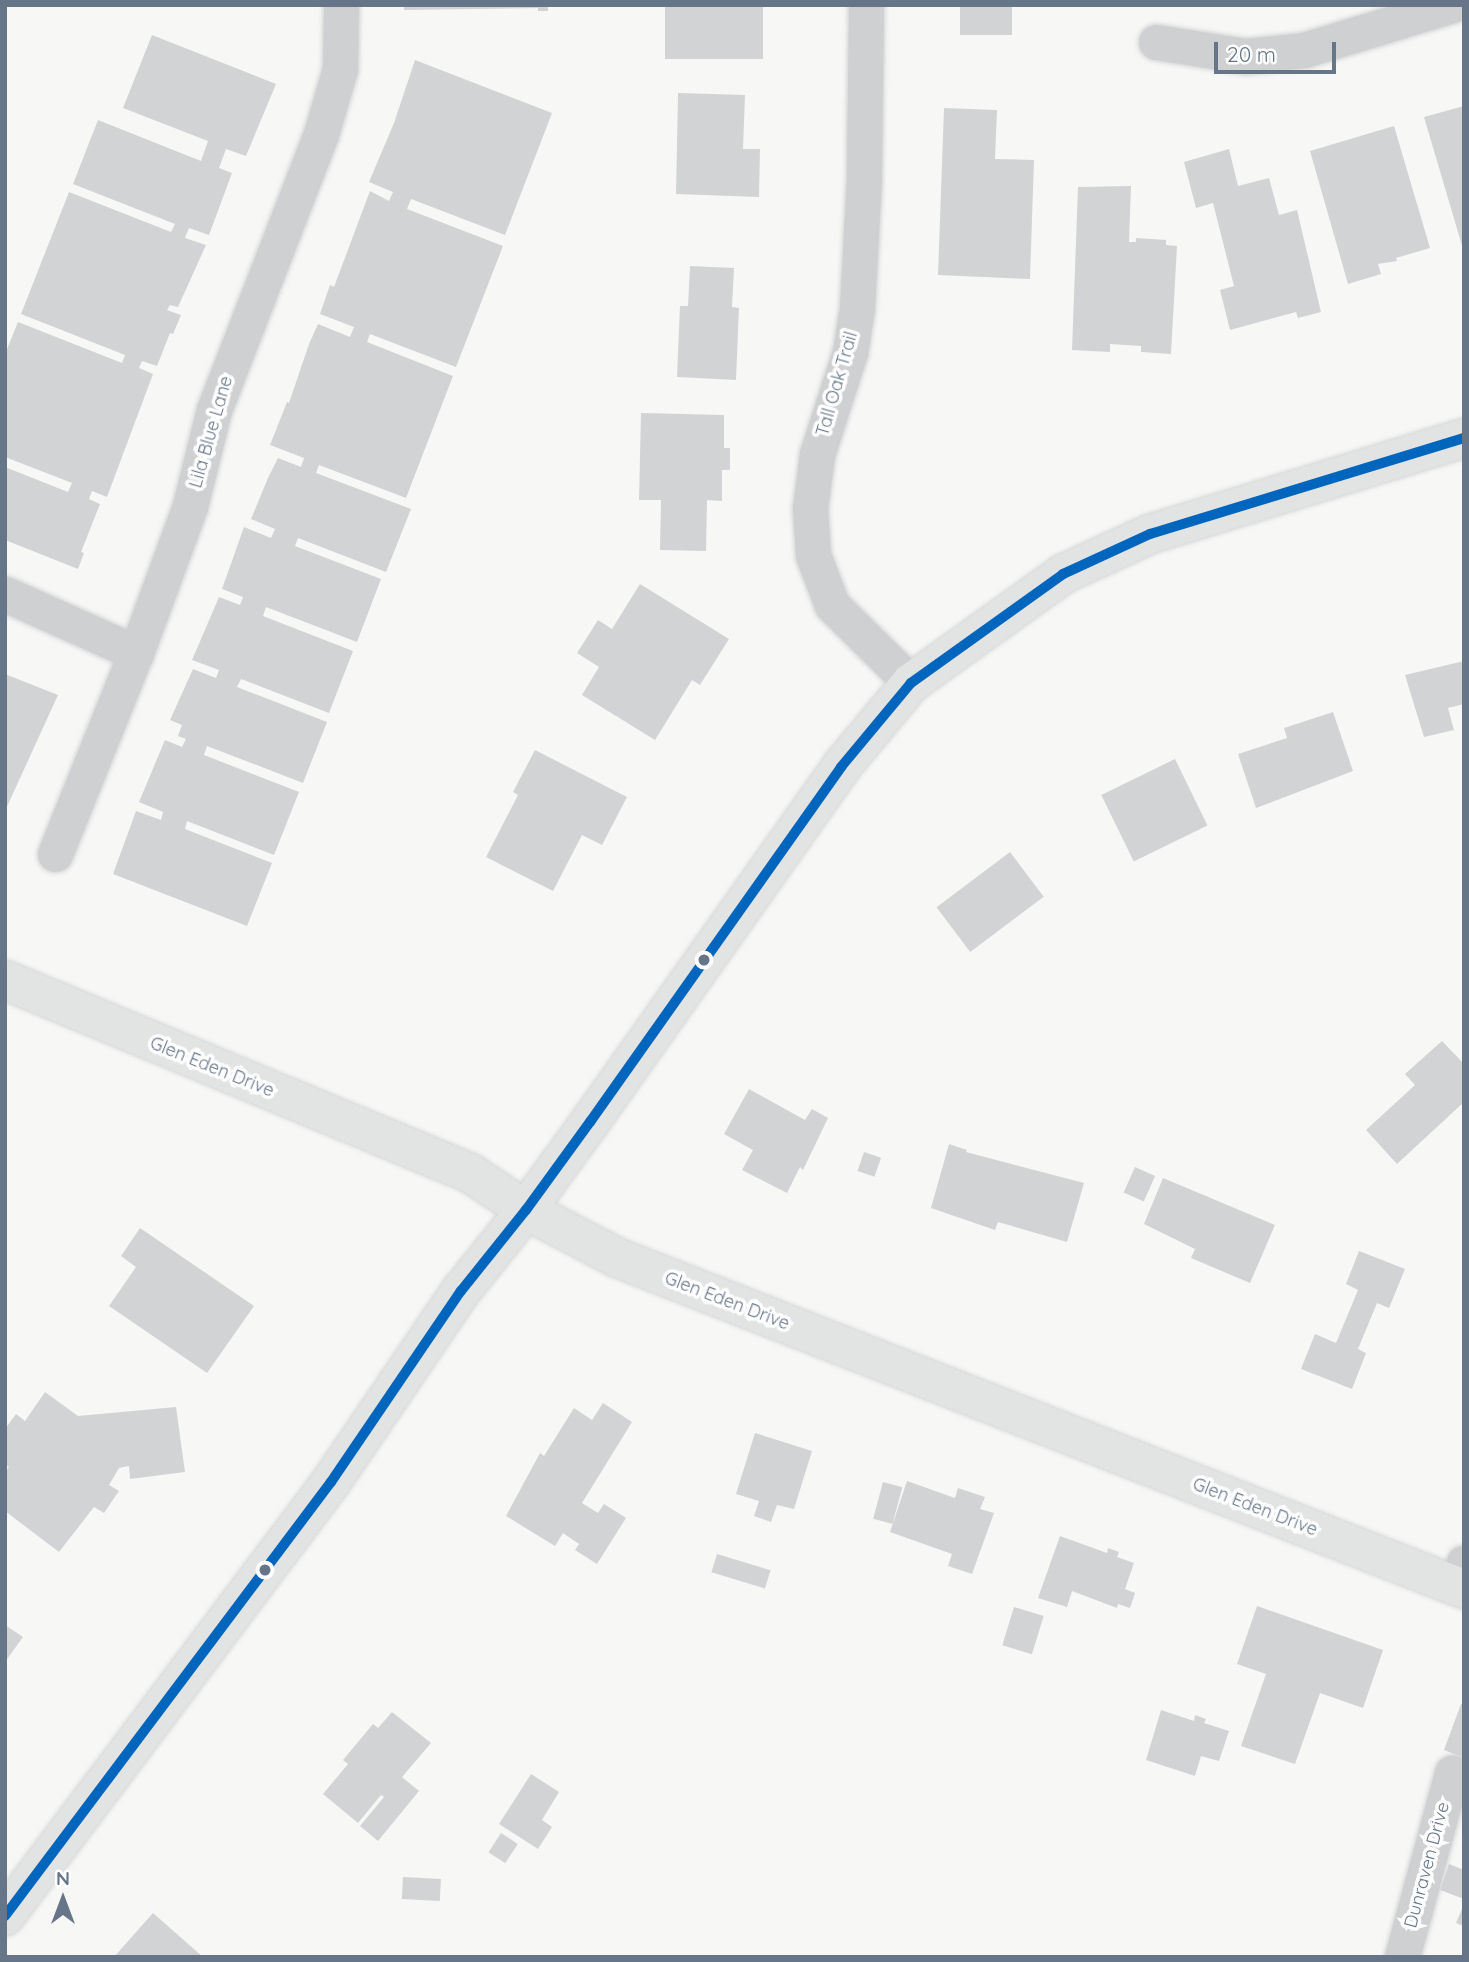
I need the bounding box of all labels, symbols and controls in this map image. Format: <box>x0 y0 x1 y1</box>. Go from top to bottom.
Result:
scale bar <box>1217 28 1340 72</box>
text: 20 m <box>1227 41 1276 67</box>
street label: Tall Oak Trail <box>812 329 862 439</box>
street label: Lila Blue Lane <box>185 374 237 490</box>
unlabelled marker <box>697 953 711 967</box>
street label: Glen Eden Drive <box>147 1032 277 1102</box>
street label: Glen Eden Drive <box>662 1267 792 1335</box>
street label: Glen Eden Drive <box>1190 1473 1320 1541</box>
unlabelled marker <box>258 1563 272 1577</box>
street label: Dunraven Drive <box>1400 1800 1454 1930</box>
north arrow <box>28 1864 98 1934</box>
text: N <box>56 1866 70 1890</box>

